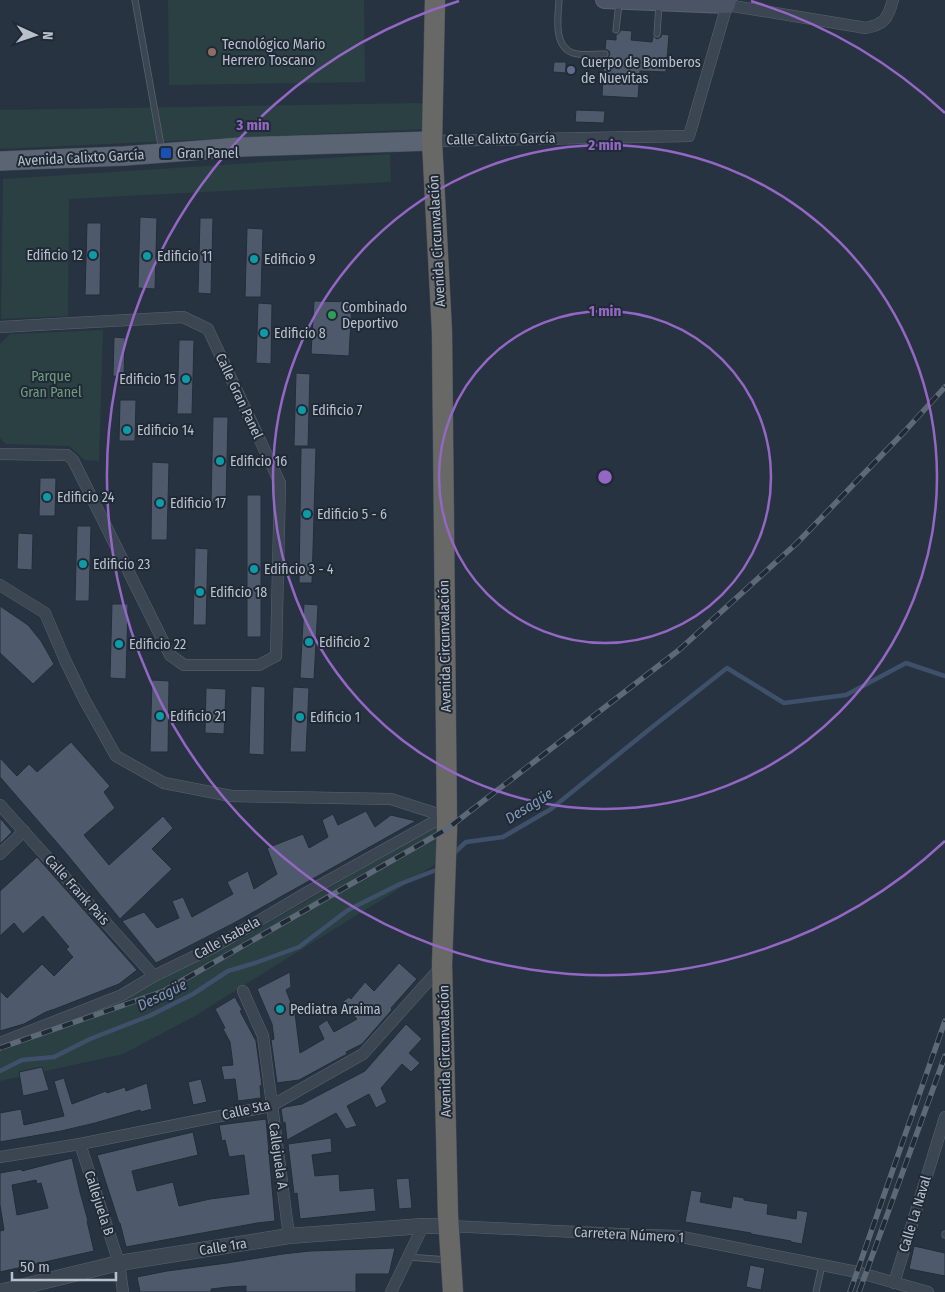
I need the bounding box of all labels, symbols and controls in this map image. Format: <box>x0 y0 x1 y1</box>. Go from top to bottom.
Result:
north arrow <box>10 10 60 60</box>
text: N <box>39 31 56 40</box>
place label: Tecnológico Mario Herrero Toscano <box>222 36 325 69</box>
marker: Tecnológico Mario Herrero Toscano <box>206 46 218 58</box>
place label: Cuerpo de Bomberos de Nuevitas <box>581 54 701 87</box>
marker: Cuerpo de Bomberos de Nuevitas <box>565 64 577 76</box>
text: 3 min <box>235 116 270 134</box>
street label: Calle Calixto García <box>446 130 556 148</box>
text: 2 min <box>587 136 622 154</box>
place label: Gran Panel <box>177 145 239 162</box>
street label: Avenida Calixto García <box>17 146 145 170</box>
marker: Gran Panel <box>159 146 173 160</box>
street label: Avenida Circunvalación <box>425 175 449 307</box>
place label: Edificio 12 <box>27 247 83 264</box>
place label: Edificio 11 <box>157 248 213 265</box>
marker: Edificio 12 <box>87 249 99 261</box>
marker: Edificio 11 <box>141 250 153 262</box>
place label: Edificio 9 <box>264 251 316 268</box>
marker: Edificio 9 <box>248 253 260 265</box>
place label: Combinado Deportivo <box>342 299 407 332</box>
text: 1 min <box>589 302 621 320</box>
marker: Combinado Deportivo <box>326 309 338 321</box>
place label: Edificio 8 <box>274 325 326 342</box>
marker: Edificio 8 <box>258 327 270 339</box>
street label: Calle Gran Panel <box>212 350 266 442</box>
park label: Parque Gran Panel <box>20 368 82 401</box>
place label: Edificio 15 <box>119 371 176 388</box>
marker: Edificio 15 <box>180 373 192 385</box>
place label: Edificio 7 <box>312 402 363 419</box>
marker: Edificio 7 <box>296 404 308 416</box>
place label: Edificio 14 <box>137 422 194 439</box>
marker: Edificio 14 <box>121 424 133 436</box>
place label: Edificio 16 <box>230 453 287 470</box>
marker: Edificio 16 <box>214 455 226 467</box>
centre of rings <box>596 468 614 486</box>
place label: Edificio 24 <box>57 489 115 506</box>
marker: Edificio 24 <box>41 491 53 503</box>
place label: Edificio 17 <box>170 495 226 512</box>
marker: Edificio 17 <box>154 497 166 509</box>
place label: Edificio 5 - 6 <box>317 506 387 523</box>
marker: Edificio 5 - 6 <box>301 508 313 520</box>
place label: Edificio 23 <box>93 556 150 573</box>
marker: Edificio 23 <box>77 558 89 570</box>
place label: Edificio 3 - 4 <box>264 561 334 578</box>
marker: Edificio 3 - 4 <box>248 563 260 575</box>
street label: Avenida Circunvalación <box>435 580 455 712</box>
place label: Edificio 18 <box>210 584 267 601</box>
marker: Edificio 18 <box>194 586 206 598</box>
place label: Edificio 2 <box>319 634 370 651</box>
place label: Edificio 22 <box>129 636 186 653</box>
marker: Edificio 2 <box>303 636 315 648</box>
marker: Edificio 22 <box>113 638 125 650</box>
place label: Edificio 21 <box>170 708 226 725</box>
place label: Edificio 1 <box>310 709 360 726</box>
marker: Edificio 21 <box>154 710 166 722</box>
marker: Edificio 1 <box>294 711 306 723</box>
water label: Desagüe <box>502 784 556 828</box>
street label: Calle Frank Pais <box>41 851 113 929</box>
street label: Calle Isabela <box>191 913 263 963</box>
water label: Desagüe <box>134 975 190 1015</box>
street label: Avenida Circunvalación <box>435 985 455 1117</box>
place label: Pediatra Araima <box>290 1001 381 1018</box>
marker: Pediatra Araima <box>274 1003 286 1015</box>
street label: Calle 5ta <box>220 1096 272 1124</box>
street label: Callejuela A <box>265 1122 291 1191</box>
street label: Callejuela B <box>81 1168 118 1238</box>
street label: Calle La Naval <box>895 1173 935 1254</box>
street label: Carretera Número 1 <box>574 1224 684 1246</box>
street label: Calle 1ra <box>198 1235 248 1259</box>
scale bar <box>12 1250 116 1282</box>
text: 50 m <box>20 1258 50 1276</box>

